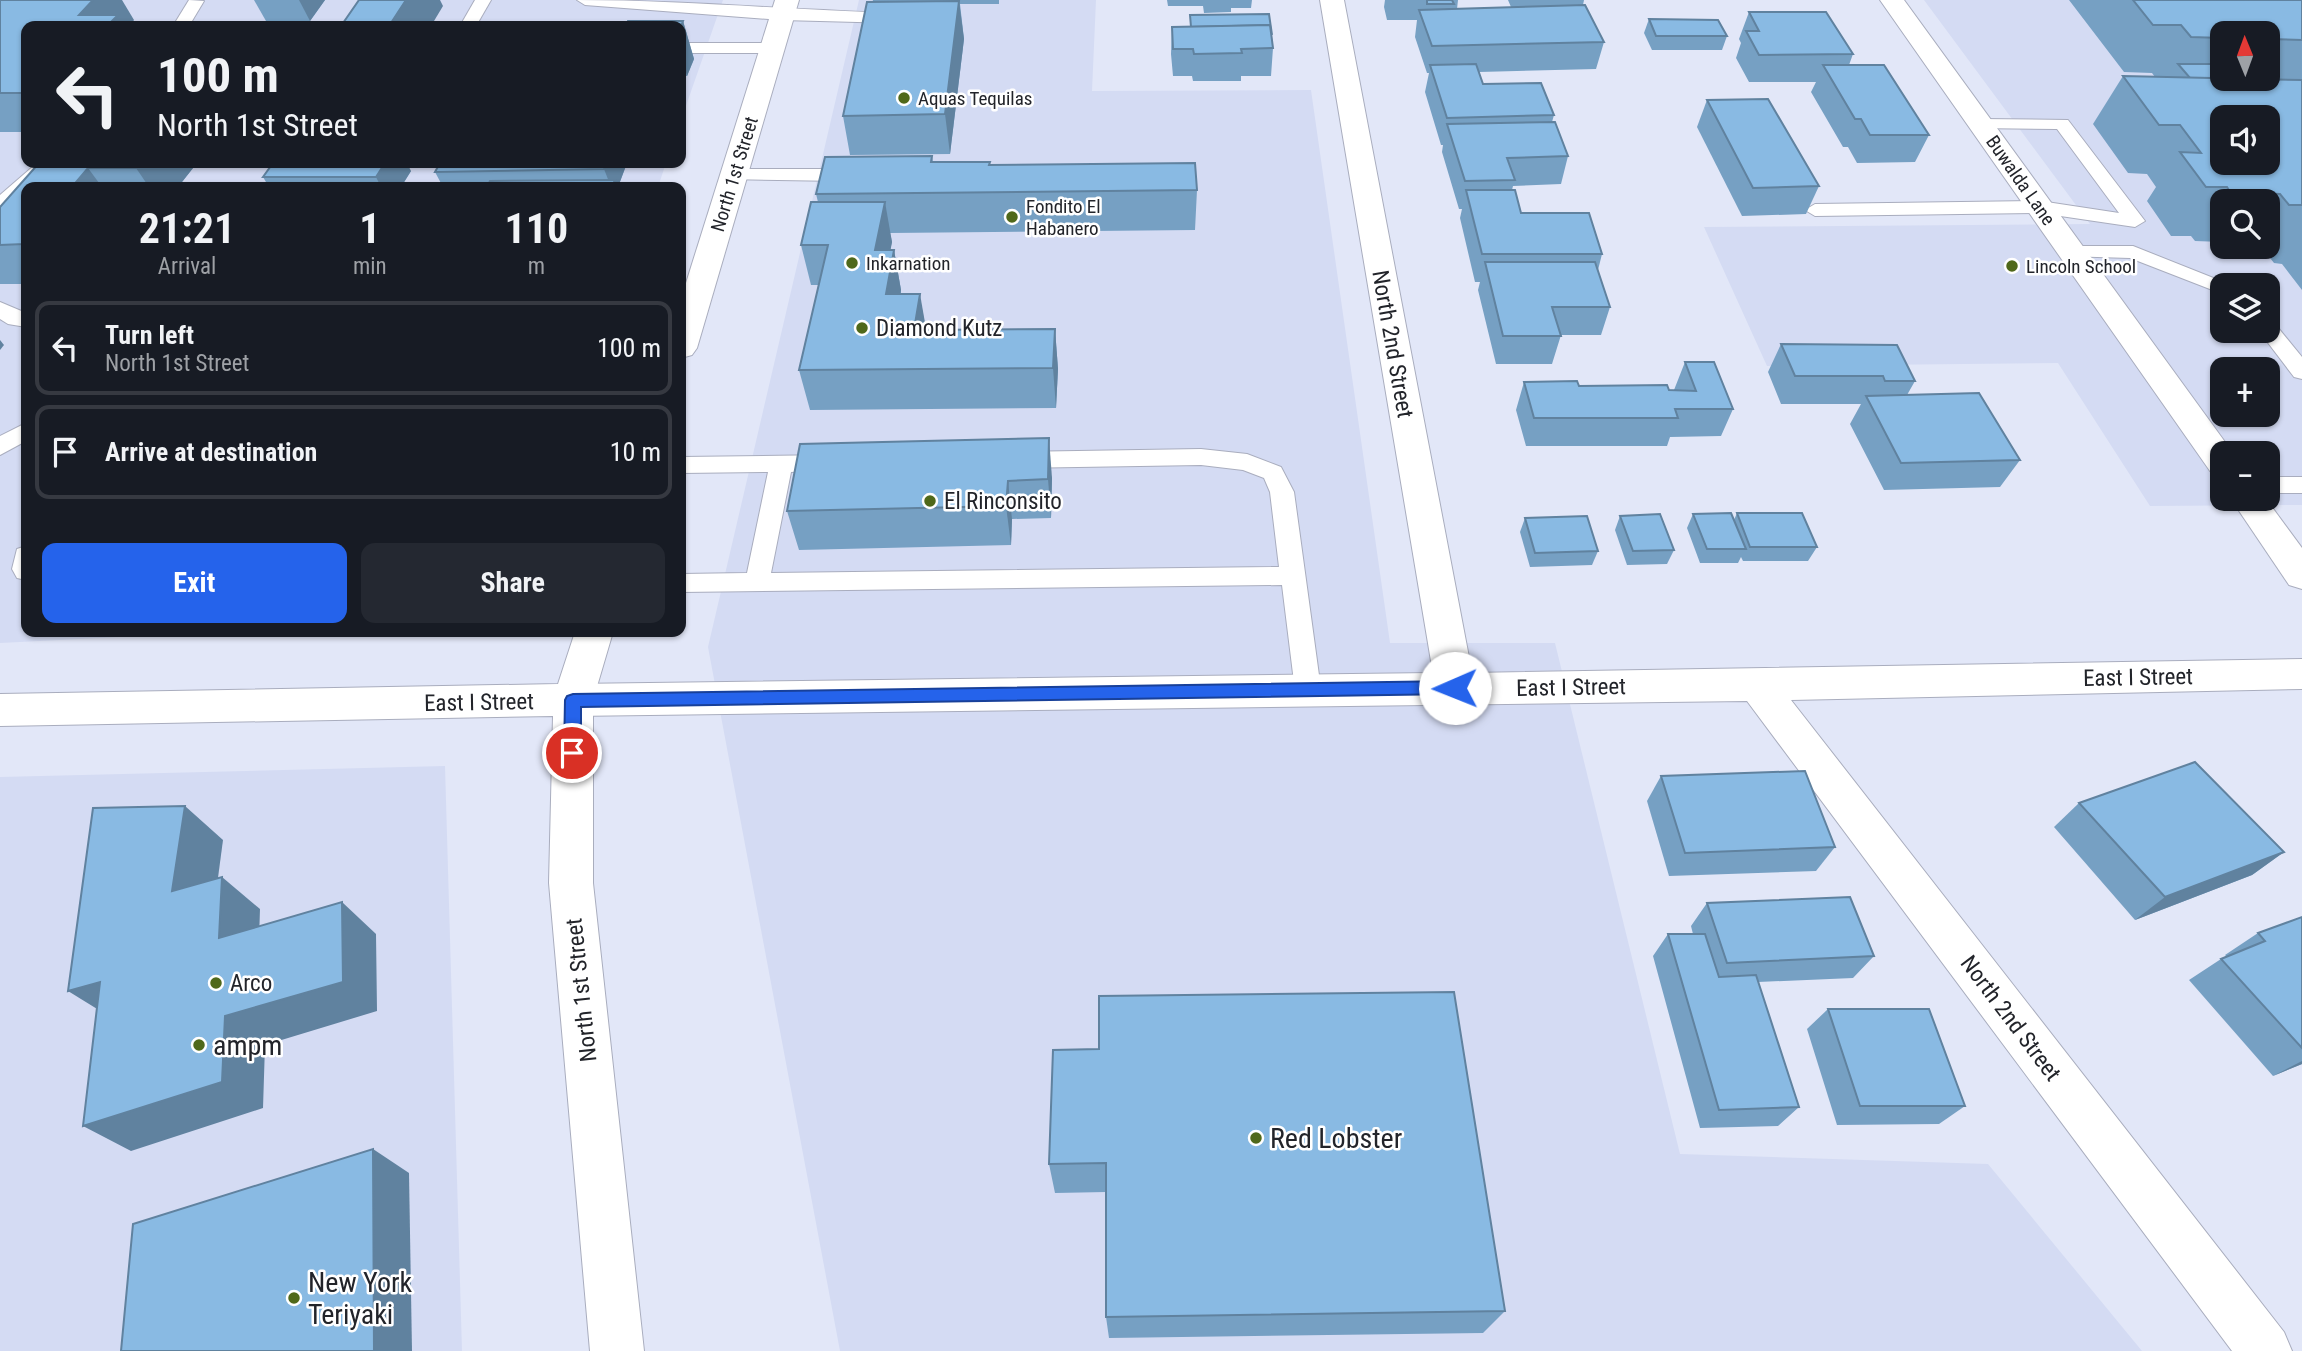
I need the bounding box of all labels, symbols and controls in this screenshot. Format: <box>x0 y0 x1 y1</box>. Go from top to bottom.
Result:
north arrow <box>2210 21 2280 91</box>
map controls <box>2210 21 2280 511</box>
text: 100 m <box>157 47 279 104</box>
icon: left <box>42 49 133 140</box>
place label: Aquas Tequilas <box>918 87 1032 110</box>
marker: Aquas Tequilas <box>896 90 912 106</box>
button: sound <box>2210 105 2280 175</box>
text: North 1st Street <box>157 106 358 144</box>
street label: North 1st Street <box>706 114 763 235</box>
street label: Buwalda Lane <box>1981 131 2060 230</box>
button: search <box>2210 189 2280 259</box>
place label: Fondito El Habanero <box>1026 195 1101 240</box>
text: 21:21 <box>139 204 235 253</box>
text: 1 <box>359 204 380 253</box>
text: 110 <box>504 204 568 253</box>
marker: Fondito El Habanero <box>1004 209 1020 225</box>
place label: Inkarnation <box>866 252 950 275</box>
text: Arrival <box>158 253 216 280</box>
text: min <box>353 253 387 280</box>
text: m <box>528 253 545 280</box>
marker: Inkarnation <box>844 255 860 271</box>
place label: Lincoln School <box>2026 255 2136 278</box>
marker: Lincoln School <box>2004 258 2020 274</box>
street label: North 2nd Street <box>1366 268 1419 420</box>
button: layers <box>2210 273 2280 343</box>
place label: Diamond Kutz <box>876 315 1002 342</box>
text: Turn left <box>105 320 194 350</box>
marker: Diamond Kutz <box>854 320 870 336</box>
icon: left <box>46 329 84 367</box>
text: 100 m <box>597 333 661 363</box>
text: North 1st Street <box>105 350 249 377</box>
button: + <box>2210 357 2280 427</box>
icon: arrive <box>46 433 84 471</box>
text: Arrive at destination <box>105 437 317 467</box>
text: 10 m <box>610 437 661 467</box>
button: − <box>2210 441 2280 511</box>
place label: El Rinconsito <box>944 488 1062 515</box>
marker: El Rinconsito <box>922 493 938 509</box>
button: Exit <box>42 543 347 623</box>
button: Share <box>361 543 665 623</box>
position arrow <box>1418 651 1492 725</box>
street label: East I Street <box>2083 663 2193 692</box>
street label: East I Street <box>1516 673 1626 702</box>
street label: East I Street <box>424 688 534 717</box>
pin <box>542 723 602 783</box>
icon: arrive <box>553 734 591 772</box>
street label: North 1st Street <box>561 917 602 1063</box>
street label: North 2nd Street <box>1955 950 2066 1086</box>
place label: Arco <box>230 970 272 997</box>
marker: Arco <box>208 975 224 991</box>
place label: ampm <box>213 1029 282 1062</box>
marker: ampm <box>191 1037 207 1053</box>
place label: Red Lobster <box>1270 1122 1402 1155</box>
marker: Red Lobster <box>1248 1130 1264 1146</box>
place label: New York Teriyaki <box>308 1266 412 1331</box>
marker: New York Teriyaki <box>286 1290 302 1306</box>

